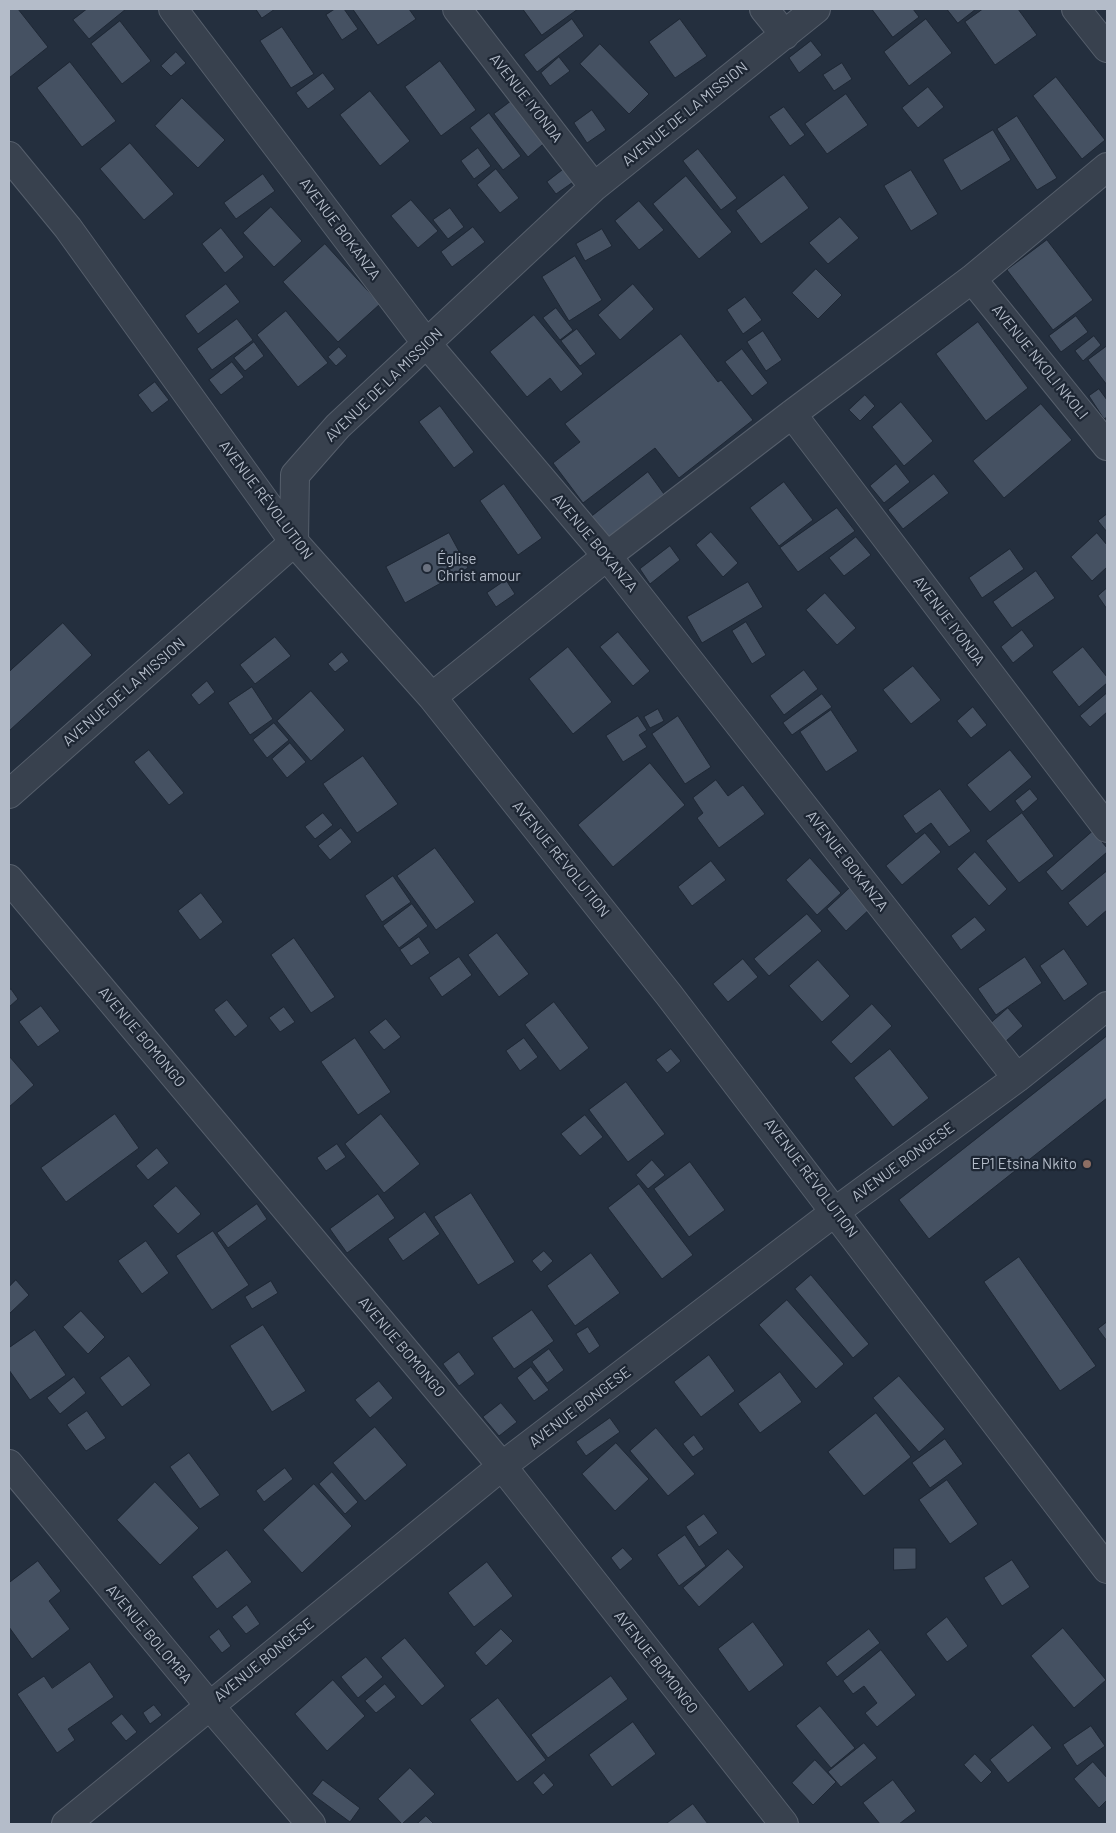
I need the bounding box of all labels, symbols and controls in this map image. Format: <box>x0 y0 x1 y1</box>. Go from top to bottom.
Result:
street label: AVENUE IYONDA <box>486 50 566 146</box>
street label: AVENUE DE LA MISSION <box>619 58 751 170</box>
street label: AVENUE BOKANZA <box>296 175 384 283</box>
street label: AVENUE NKOLI NKOLI <box>988 301 1092 423</box>
street label: AVENUE DE LA MISSION <box>322 324 446 446</box>
street label: AVENUE RÉVOLUTION <box>215 437 317 563</box>
street label: AVENUE BOKANZA <box>549 490 641 596</box>
place label: Église Christ amour <box>437 550 521 585</box>
marker: Église Christ amour <box>421 562 433 574</box>
street label: AVENUE IYONDA <box>910 573 988 669</box>
street label: AVENUE DE LA MISSION <box>59 634 189 750</box>
street label: AVENUE RÉVOLUTION <box>509 797 613 921</box>
street label: AVENUE BOKANZA <box>802 807 892 915</box>
street label: AVENUE BOMONGO <box>95 983 189 1091</box>
street label: AVENUE RÉVOLUTION <box>760 1115 862 1241</box>
street label: AVENUE BONGESE <box>848 1119 958 1205</box>
place label: EP1 Etsina Nkito <box>972 1155 1077 1173</box>
marker: EP1 Etsina Nkito <box>1081 1158 1093 1170</box>
street label: AVENUE BOMONGO <box>355 1293 449 1401</box>
street label: AVENUE BONGESE <box>525 1363 635 1451</box>
street label: AVENUE BOLOMBA <box>102 1581 196 1687</box>
street label: AVENUE BOMONGO <box>610 1607 702 1717</box>
street label: AVENUE BONGESE <box>211 1614 317 1706</box>

